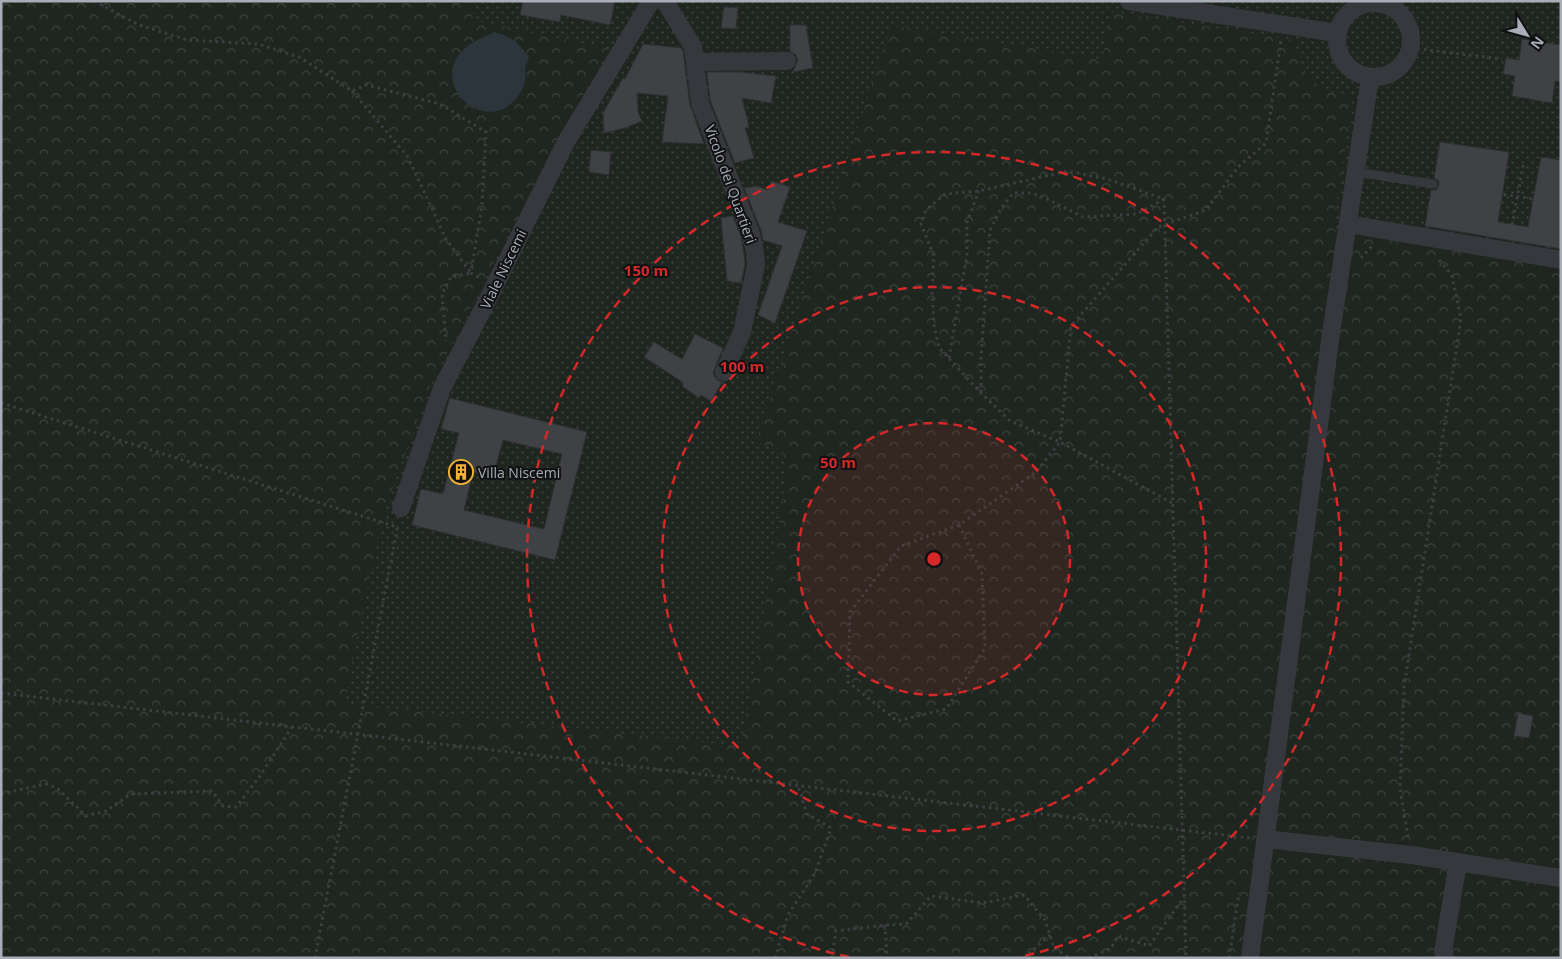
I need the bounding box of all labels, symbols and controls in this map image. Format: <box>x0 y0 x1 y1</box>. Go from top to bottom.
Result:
north arrow <box>1502 10 1552 60</box>
text: N <box>1527 33 1549 53</box>
street label: Vicolo dei Quartieri <box>701 122 761 246</box>
street label: Viale Niscemi <box>475 226 531 312</box>
text: 150 m <box>624 260 668 280</box>
text: 100 m <box>720 356 764 376</box>
text: 50 m <box>820 452 856 472</box>
building icon: Villa Niscemi <box>448 459 474 485</box>
place label: Villa Niscemi <box>478 463 560 482</box>
centre of rings <box>925 550 943 568</box>

